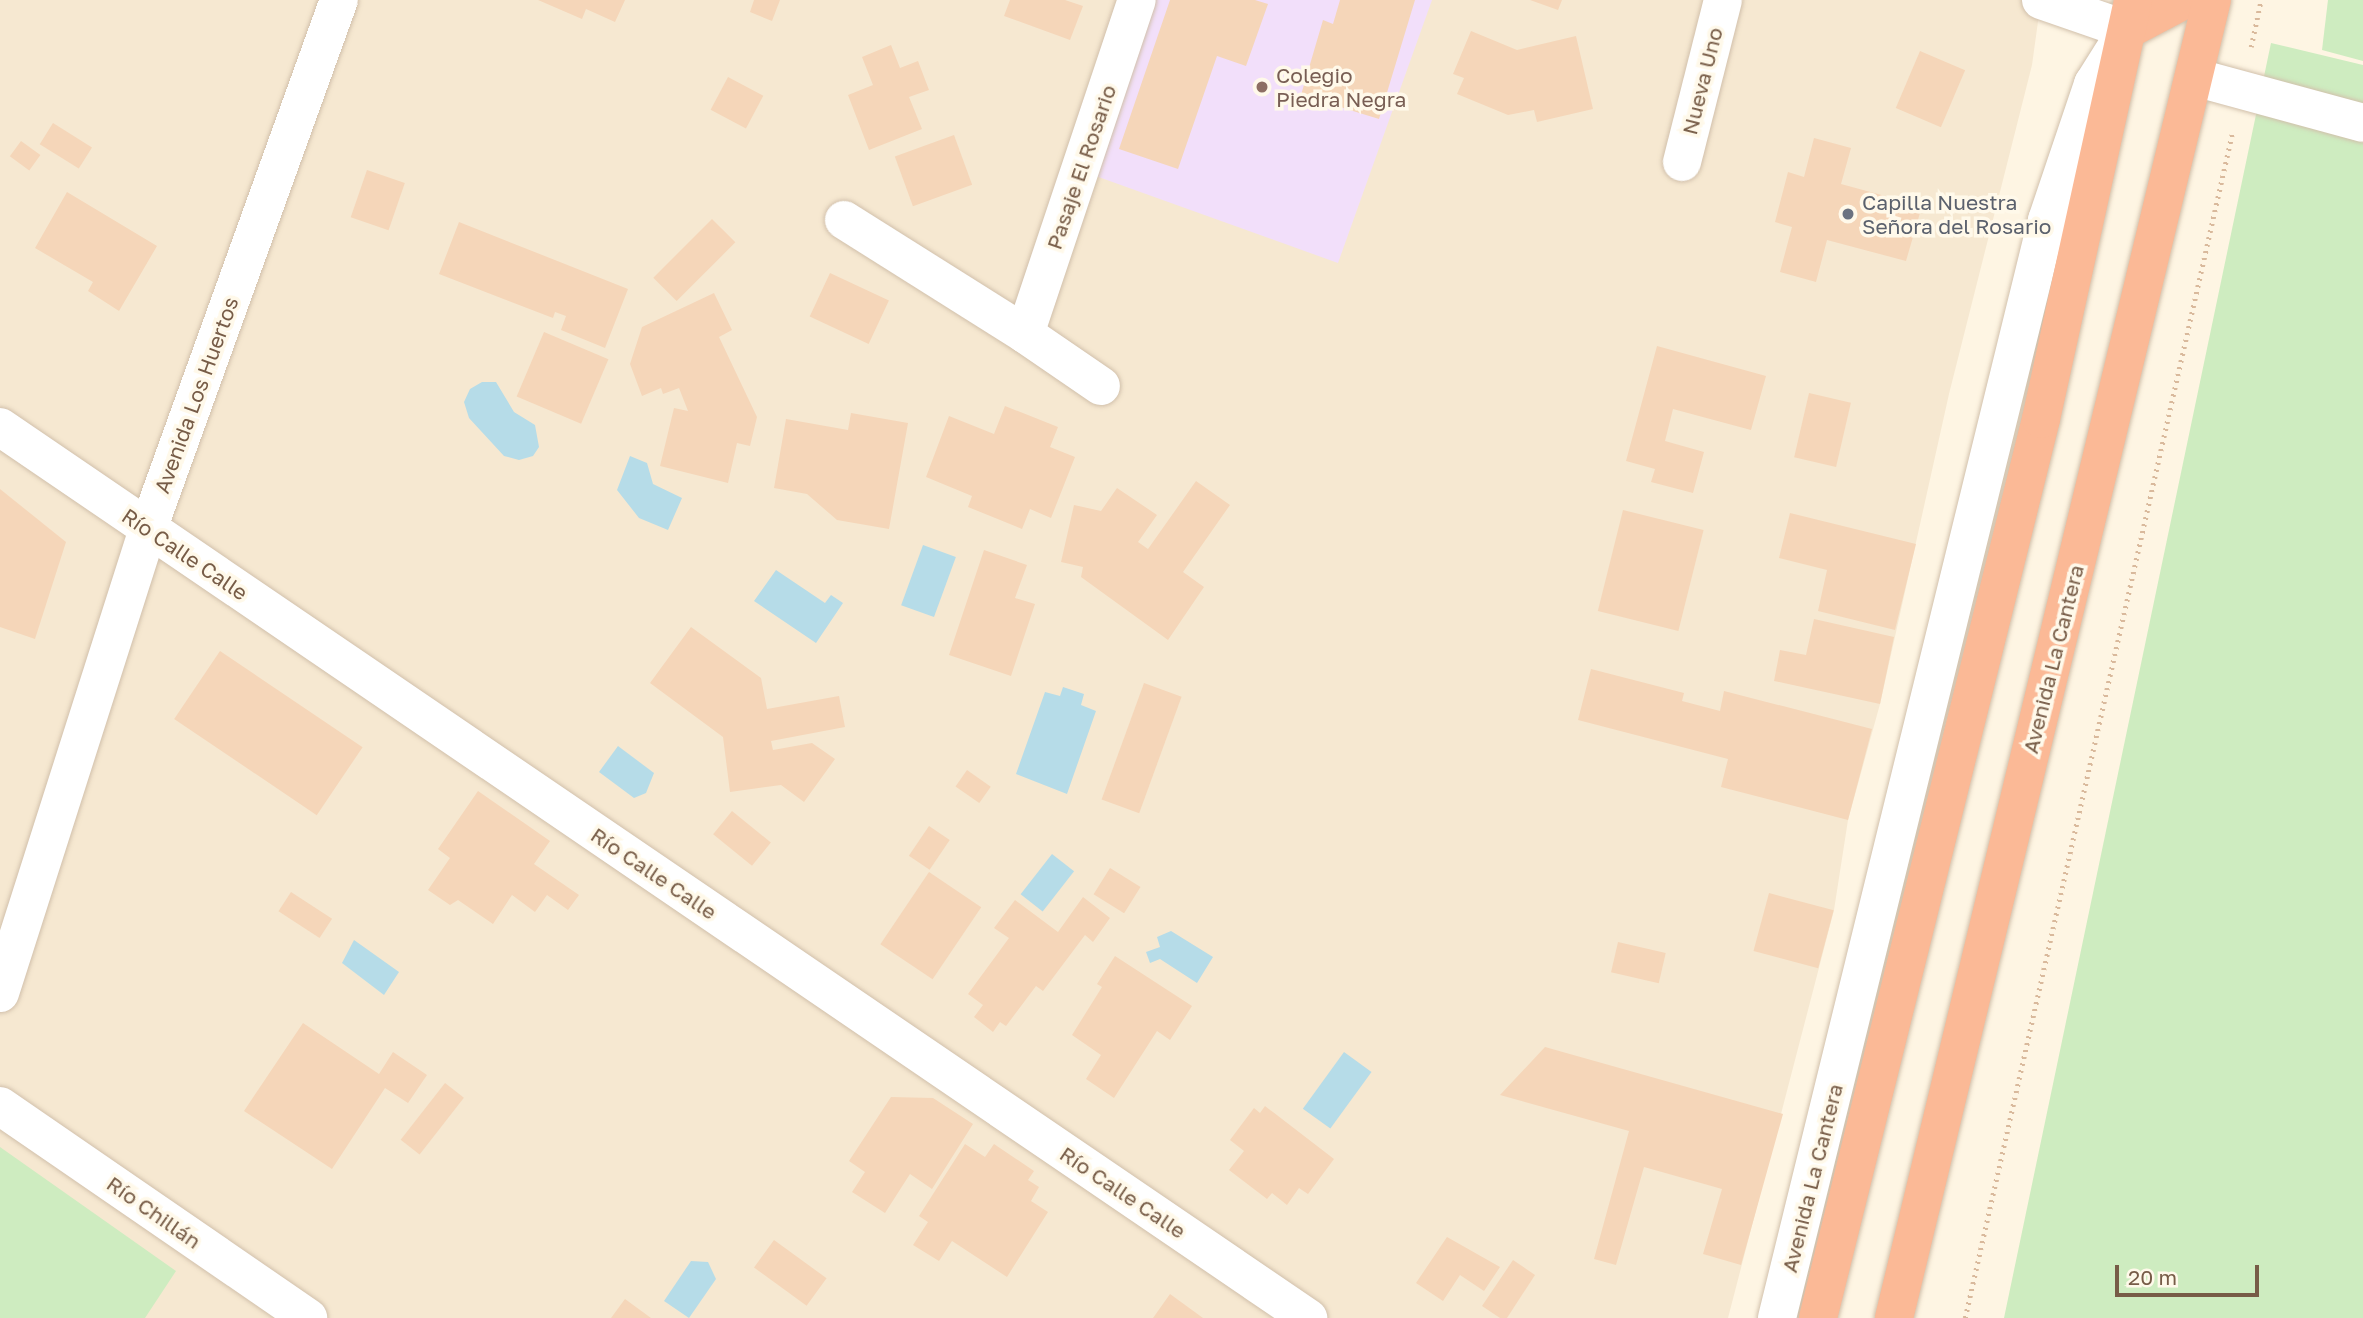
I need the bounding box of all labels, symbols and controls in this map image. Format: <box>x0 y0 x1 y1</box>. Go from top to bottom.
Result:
street label: Nueva Uno <box>1677 25 1727 137</box>
place label: Colegio Piedra Negra <box>1276 62 1406 112</box>
marker: Colegio Piedra Negra <box>1254 79 1270 95</box>
street label: Pasaje El Rosario <box>1041 81 1121 253</box>
place label: Capilla Nuestra Señora del Rosario <box>1862 189 2051 239</box>
marker: Capilla Nuestra Señora del Rosario <box>1840 206 1856 222</box>
street label: Avenida Los Huertos <box>149 293 243 497</box>
street label: Río Calle Calle <box>117 503 253 605</box>
street label: Avenida La Cantera <box>2017 562 2089 756</box>
street label: Río Calle Calle <box>586 822 722 924</box>
street label: Avenida La Cantera <box>1776 1081 1848 1275</box>
street label: Río Calle Calle <box>1055 1141 1191 1243</box>
street label: Río Chillán <box>102 1170 206 1254</box>
scale bar <box>2118 1252 2262 1296</box>
text: 20 m <box>2128 1264 2177 1290</box>

